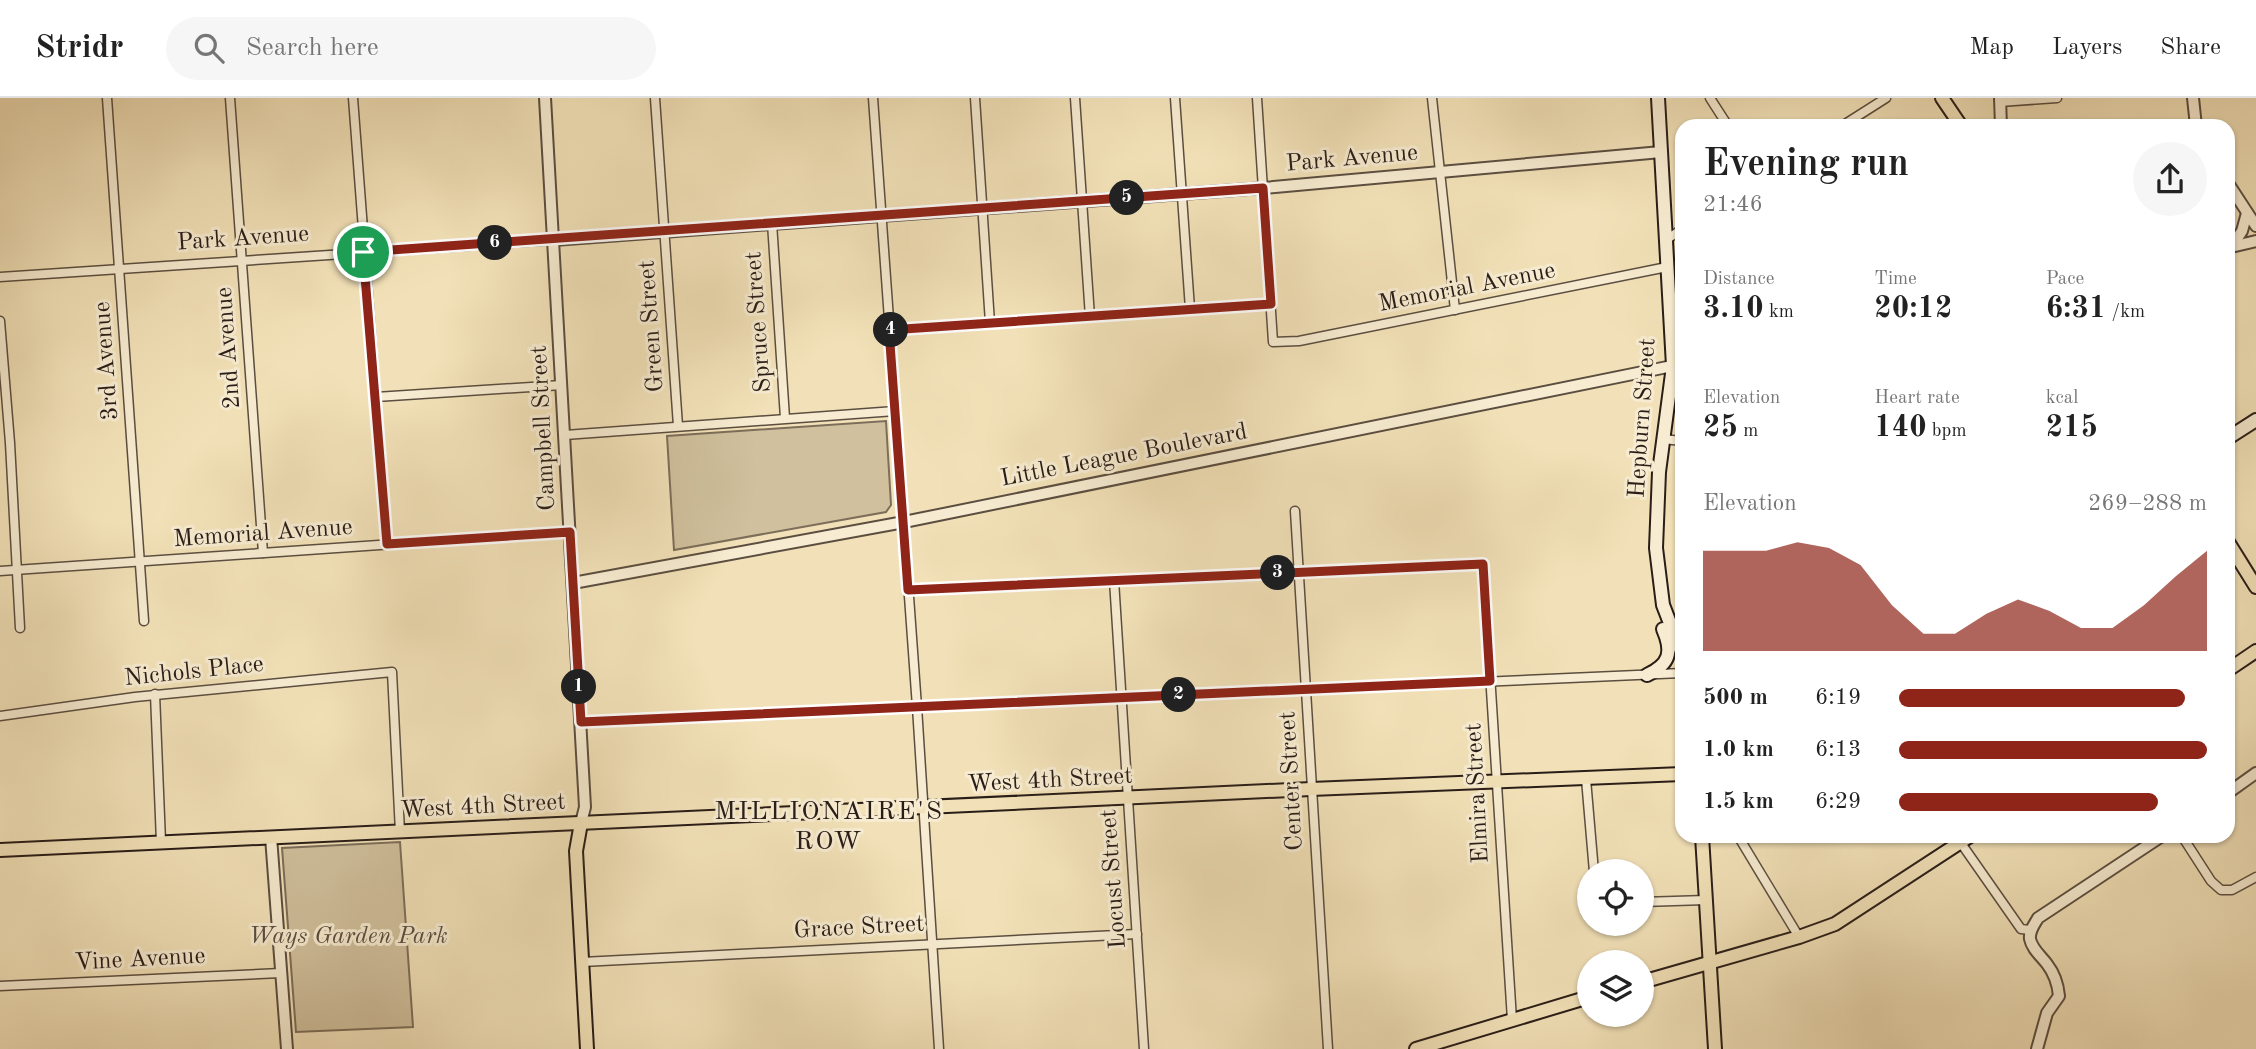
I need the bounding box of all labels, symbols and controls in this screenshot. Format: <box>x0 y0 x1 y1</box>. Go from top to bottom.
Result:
search box <box>166 17 656 80</box>
icon: search <box>190 29 228 67</box>
text: Stridr <box>35 32 124 65</box>
text: Search here <box>246 35 379 61</box>
text: Map <box>1970 36 2014 60</box>
text: Layers <box>2052 36 2122 60</box>
text: Share <box>2160 36 2221 60</box>
street label: Park Avenue <box>1285 141 1419 177</box>
button: share <box>2133 142 2207 216</box>
text: Evening run <box>1703 146 1909 184</box>
pin: 5 <box>1110 180 1144 216</box>
text: 5 <box>1121 188 1132 207</box>
text: 21:46 <box>1703 193 1763 216</box>
street label: Park Avenue <box>176 222 310 256</box>
pin <box>333 222 393 282</box>
pin: 6 <box>477 226 512 260</box>
icon: arrive <box>344 233 382 271</box>
text: 6 <box>489 233 500 252</box>
street label: Spruce Street <box>742 250 776 394</box>
street label: Green Street <box>635 259 669 393</box>
street label: Memorial Avenue <box>1377 259 1557 317</box>
text: Distance <box>1703 270 1775 289</box>
text: Time <box>1874 270 1917 289</box>
text: Pace <box>2046 270 2084 289</box>
street label: 2nd Avenue <box>213 286 245 410</box>
text: 3.10 <box>1703 294 1764 324</box>
text: 20:12 <box>1874 294 1952 324</box>
text: 6:31 <box>2046 294 2106 324</box>
street label: 3rd Avenue <box>91 301 123 421</box>
text: km <box>1764 303 1794 322</box>
text: /km <box>2106 303 2145 322</box>
pin: 4 <box>874 313 908 348</box>
text: 4 <box>885 320 896 339</box>
street label: Hepburn Street <box>1625 337 1661 499</box>
street label: Campbell Street <box>528 344 560 512</box>
text: Elevation <box>1703 389 1780 408</box>
text: Heart rate <box>1874 389 1960 408</box>
text: kcal <box>2046 389 2078 408</box>
text: 25 <box>1703 413 1738 443</box>
text: 140 <box>1874 413 1927 443</box>
text: 215 <box>2046 413 2098 443</box>
street label: Little League Boulevard <box>998 420 1250 492</box>
text: m <box>1738 422 1758 441</box>
text: bpm <box>1927 422 1967 441</box>
text: Elevation <box>1703 492 1797 515</box>
text: 269–288 m <box>2088 492 2207 515</box>
street label: Memorial Avenue <box>173 516 353 552</box>
pin: 3 <box>1260 556 1296 590</box>
text: 3 <box>1272 563 1283 582</box>
street label: Nichols Place <box>123 653 265 691</box>
pin: 1 <box>562 670 596 704</box>
text: 1 <box>573 677 584 696</box>
pin: 2 <box>1162 678 1196 712</box>
text: 2 <box>1173 685 1184 704</box>
text: 500 m <box>1703 686 1768 709</box>
text: 6:19 <box>1815 686 1861 709</box>
street label: Center Street <box>1276 711 1308 851</box>
street label: Elmira Street <box>1462 722 1494 864</box>
text: 1.0 km <box>1703 738 1774 761</box>
text: 6:13 <box>1815 738 1861 761</box>
street label: West 4th Street <box>967 765 1133 797</box>
text: 1.5 km <box>1703 790 1774 813</box>
text: 6:29 <box>1815 790 1861 813</box>
street label: West 4th Street <box>400 791 566 823</box>
district label: MILLIONAIRE'S ROW <box>714 799 944 855</box>
street label: Locust Street <box>1097 808 1131 950</box>
map controls <box>1577 859 1654 1027</box>
button: locate <box>1577 859 1654 936</box>
street label: Grace Street <box>793 913 925 943</box>
park label: Ways Garden Park <box>248 925 448 949</box>
street label: Vine Avenue <box>74 945 206 975</box>
button: layers <box>1577 950 1654 1027</box>

